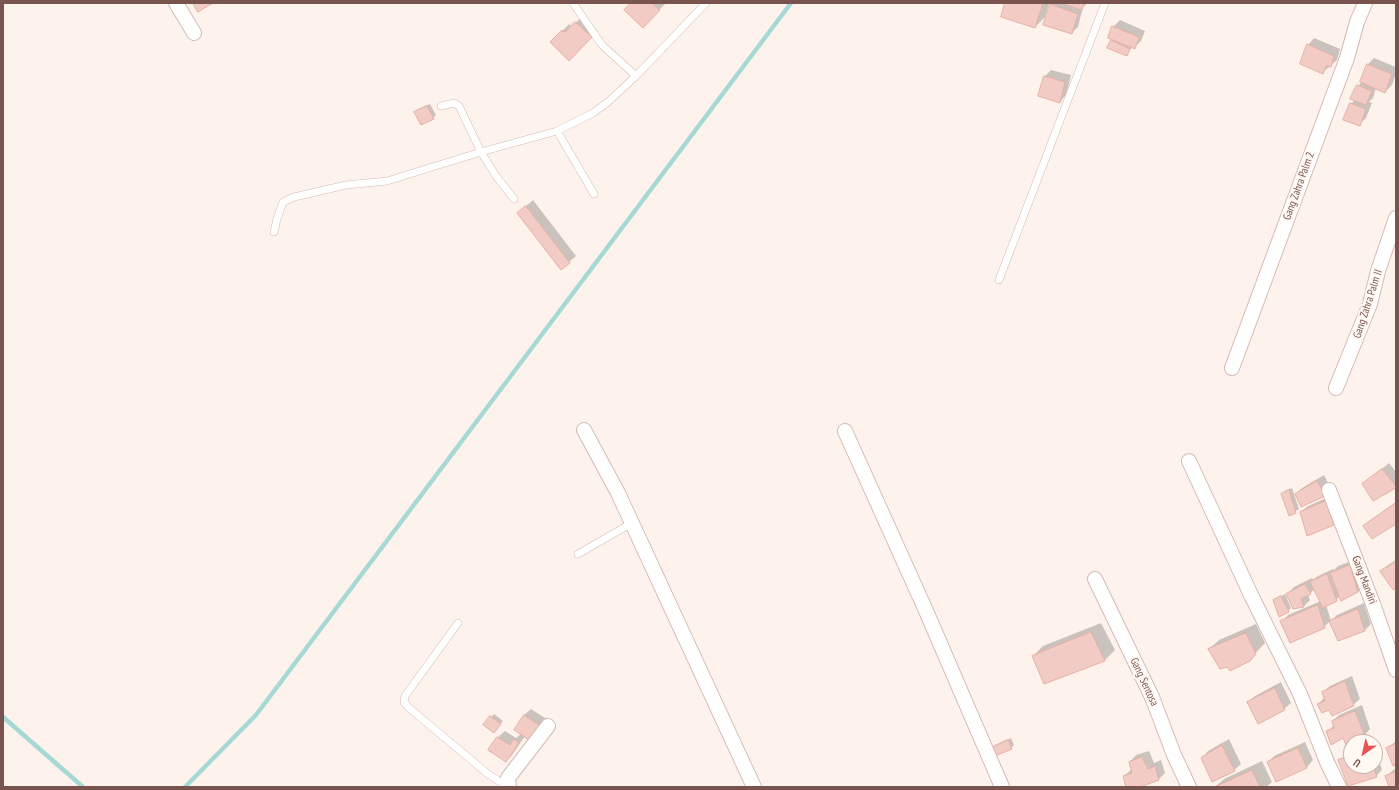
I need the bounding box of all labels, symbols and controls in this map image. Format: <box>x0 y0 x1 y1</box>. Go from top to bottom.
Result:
street label: Gang Zahra Palm 2 <box>1281 150 1317 222</box>
street label: Gang Zahra Palm II <box>1351 268 1385 340</box>
street label: Gang Mandiri <box>1349 554 1379 606</box>
street label: Gang Sentosa <box>1127 656 1161 708</box>
north arrow <box>1343 734 1383 774</box>
text: U <box>1351 756 1363 771</box>

